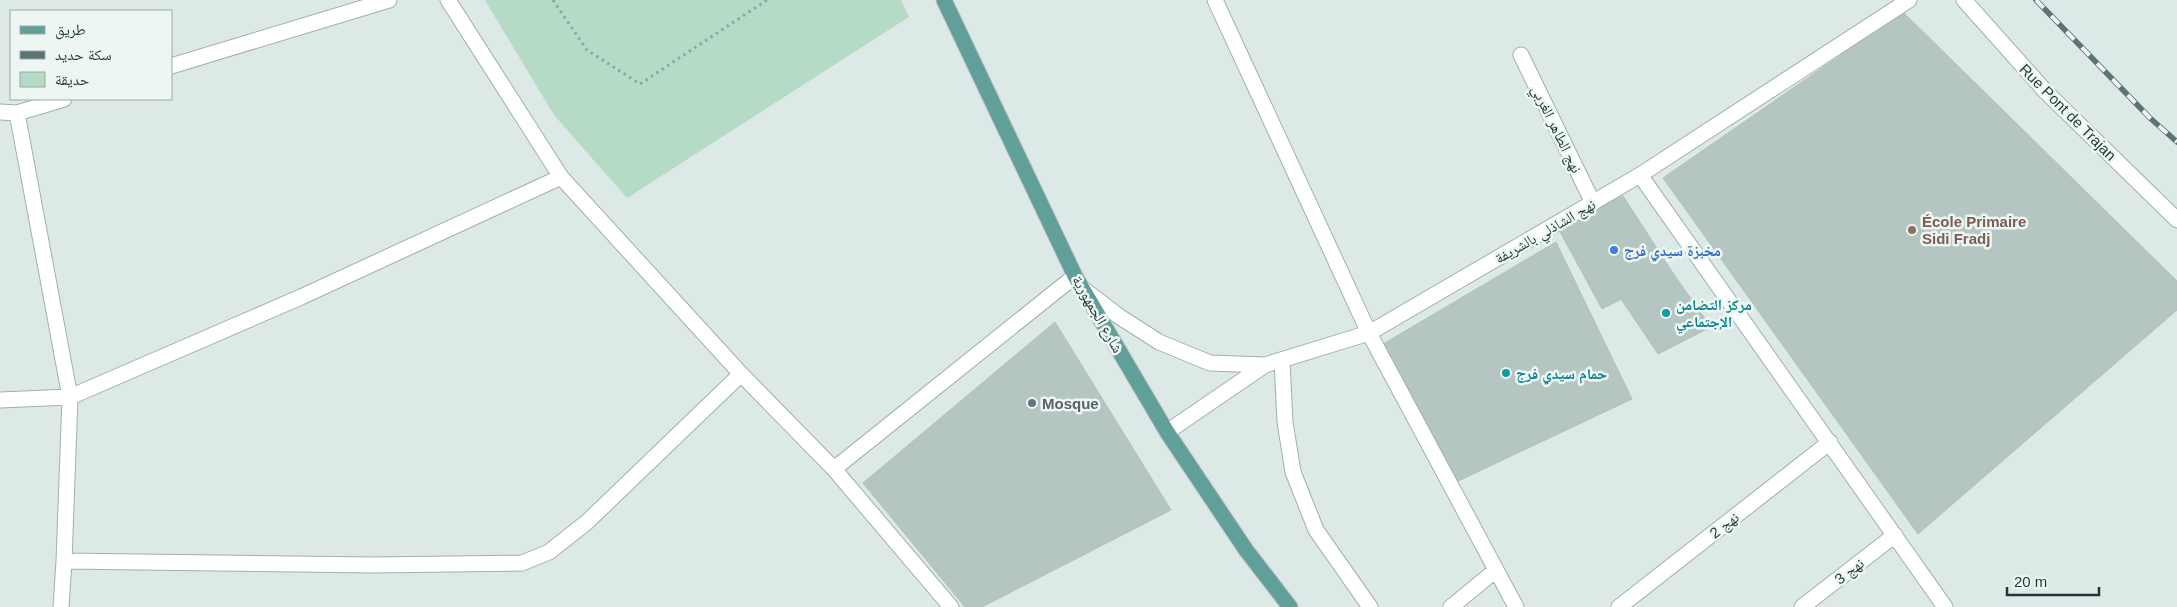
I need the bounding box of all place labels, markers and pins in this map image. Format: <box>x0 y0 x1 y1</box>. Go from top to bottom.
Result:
place label: École Primaire Sidi Fradj <box>1922 213 2026 247</box>
marker: École Primaire Sidi Fradj <box>1906 224 1918 236</box>
place label: مخبزة سيدي فرج <box>1624 242 1721 262</box>
marker: مخبزة سيدي فرج <box>1608 244 1620 256</box>
place label: مركز التضامن الإجتماعي <box>1676 296 1752 333</box>
marker: مركز التضامن الإجتماعي <box>1660 307 1672 319</box>
place label: حمام سيدي فرج <box>1516 365 1607 385</box>
marker: حمام سيدي فرج <box>1500 367 1512 379</box>
place label: Mosque <box>1042 395 1099 412</box>
marker: Mosque <box>1026 397 1038 409</box>

